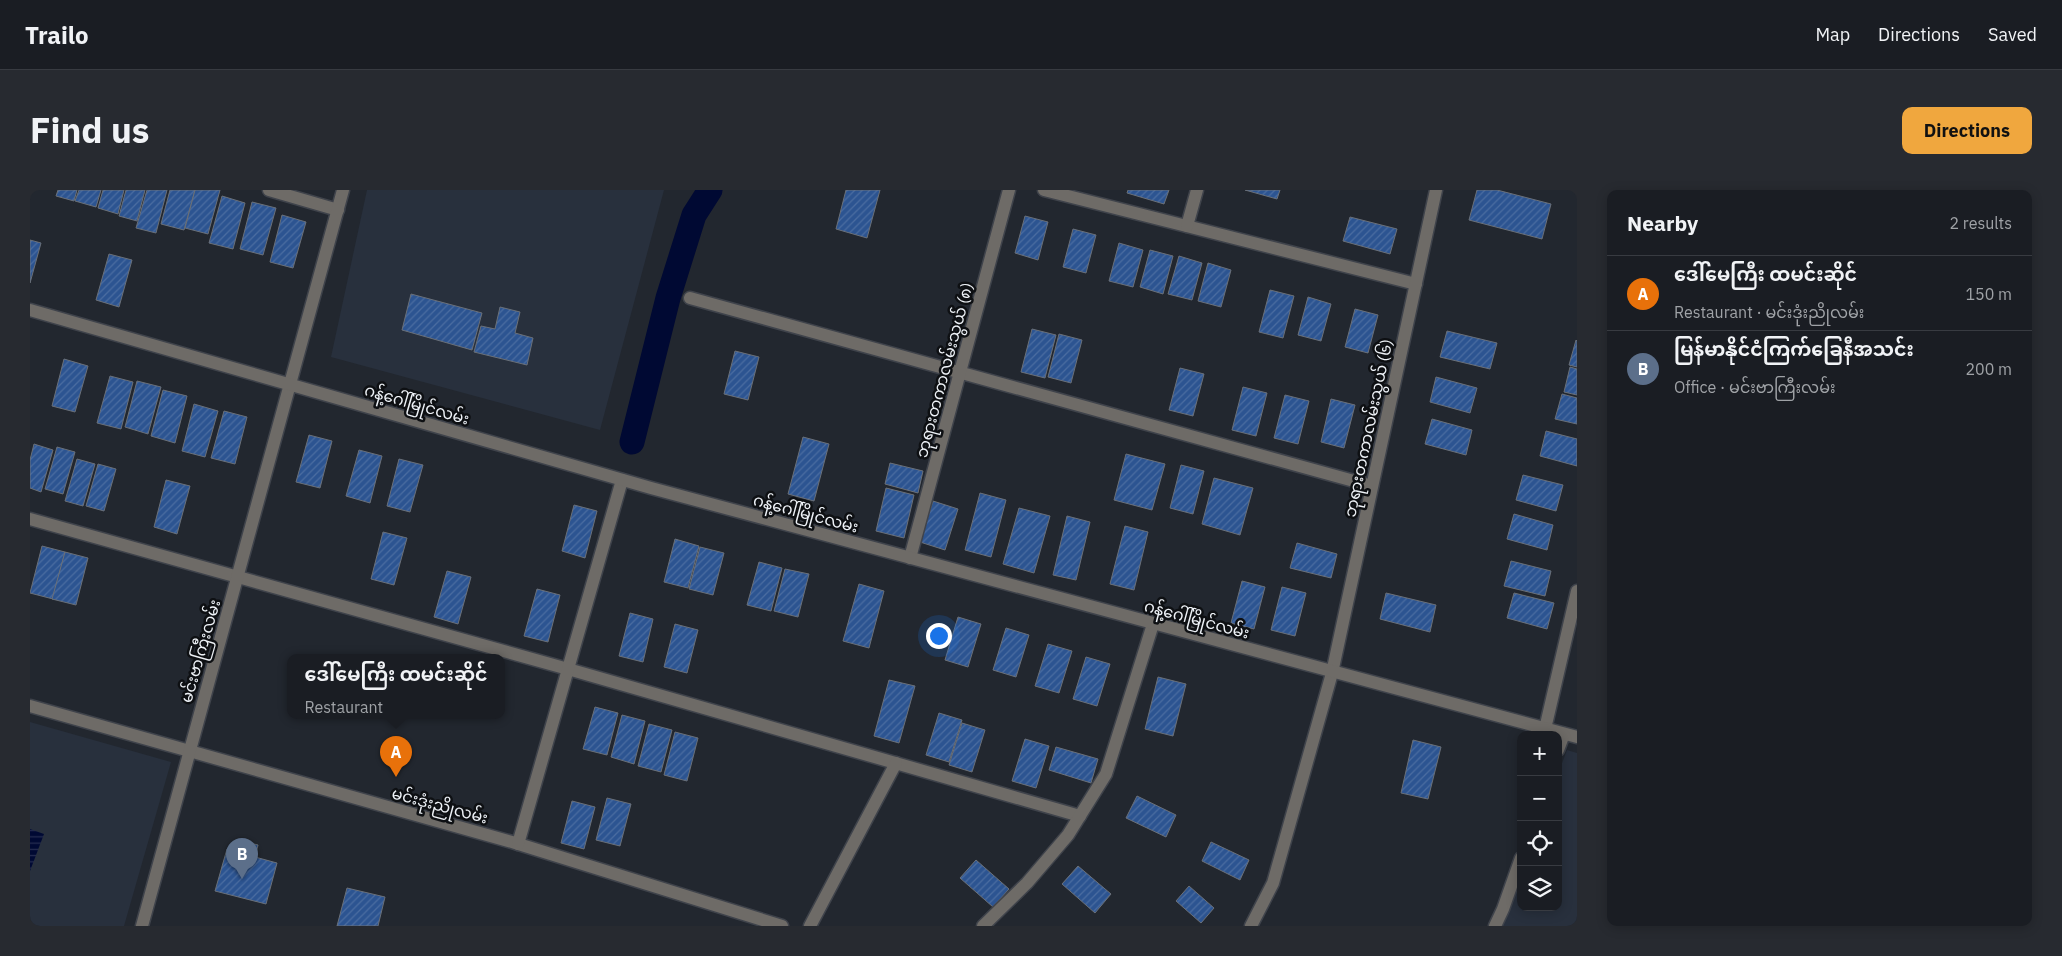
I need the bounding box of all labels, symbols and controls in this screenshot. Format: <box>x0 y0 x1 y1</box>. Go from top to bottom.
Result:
text: Trailo <box>25 19 89 51</box>
text: Map <box>1815 23 1850 46</box>
text: Directions <box>1878 23 1960 46</box>
text: Saved <box>1988 23 2037 46</box>
text: Find us <box>30 107 149 153</box>
button: Directions <box>1902 107 2032 154</box>
text: Nearby <box>1627 209 1698 237</box>
text: 2 results <box>1949 213 2012 233</box>
text: ဒေါ်မေကြီး ထမင်းဆိုင် <box>1674 262 1857 286</box>
street label: ဘုရားတကာလမ်းသွယ် (၈) <box>910 280 982 461</box>
text: A <box>1638 284 1648 304</box>
text: 150 m <box>1965 284 2012 304</box>
text: Restaurant · မင်းဒုံးညိုလမ်း <box>1674 302 1864 322</box>
street label: ဘုရားတကာလမ်းသွယ် (၆) <box>1338 337 1402 520</box>
text: မြန်မာနိုင်ငံကြက်ခြေနီအသင်း <box>1674 337 1914 361</box>
text: B <box>1638 359 1648 379</box>
text: 200 m <box>1965 359 2012 379</box>
text: Office · မင်းဗာကြီးလမ်း <box>1674 377 1836 397</box>
street label: ဂန့်ဂေါ်မြိုင်လမ်း <box>361 379 472 432</box>
street label: ဂန့်ဂေါ်မြိုင်လမ်း <box>750 488 861 541</box>
street label: ဂန့်ဂေါ်မြိုင်လမ်း <box>1141 594 1252 647</box>
street label: မင်းဗာကြီးလမ်း <box>175 597 228 706</box>
your location <box>926 623 952 649</box>
popup <box>287 654 505 719</box>
text: ဒေါ်မေကြီး ထမင်းဆိုင် <box>304 662 488 686</box>
text: Restaurant <box>304 697 383 717</box>
map controls <box>1517 731 1562 911</box>
button: + <box>1517 731 1562 776</box>
pin: A <box>380 736 412 777</box>
button: − <box>1517 776 1562 821</box>
street label: မင်းဒုံးညိုလမ်း <box>388 782 491 832</box>
button: locate <box>1517 821 1562 866</box>
pin: B <box>226 838 258 879</box>
button: layers <box>1517 866 1562 911</box>

